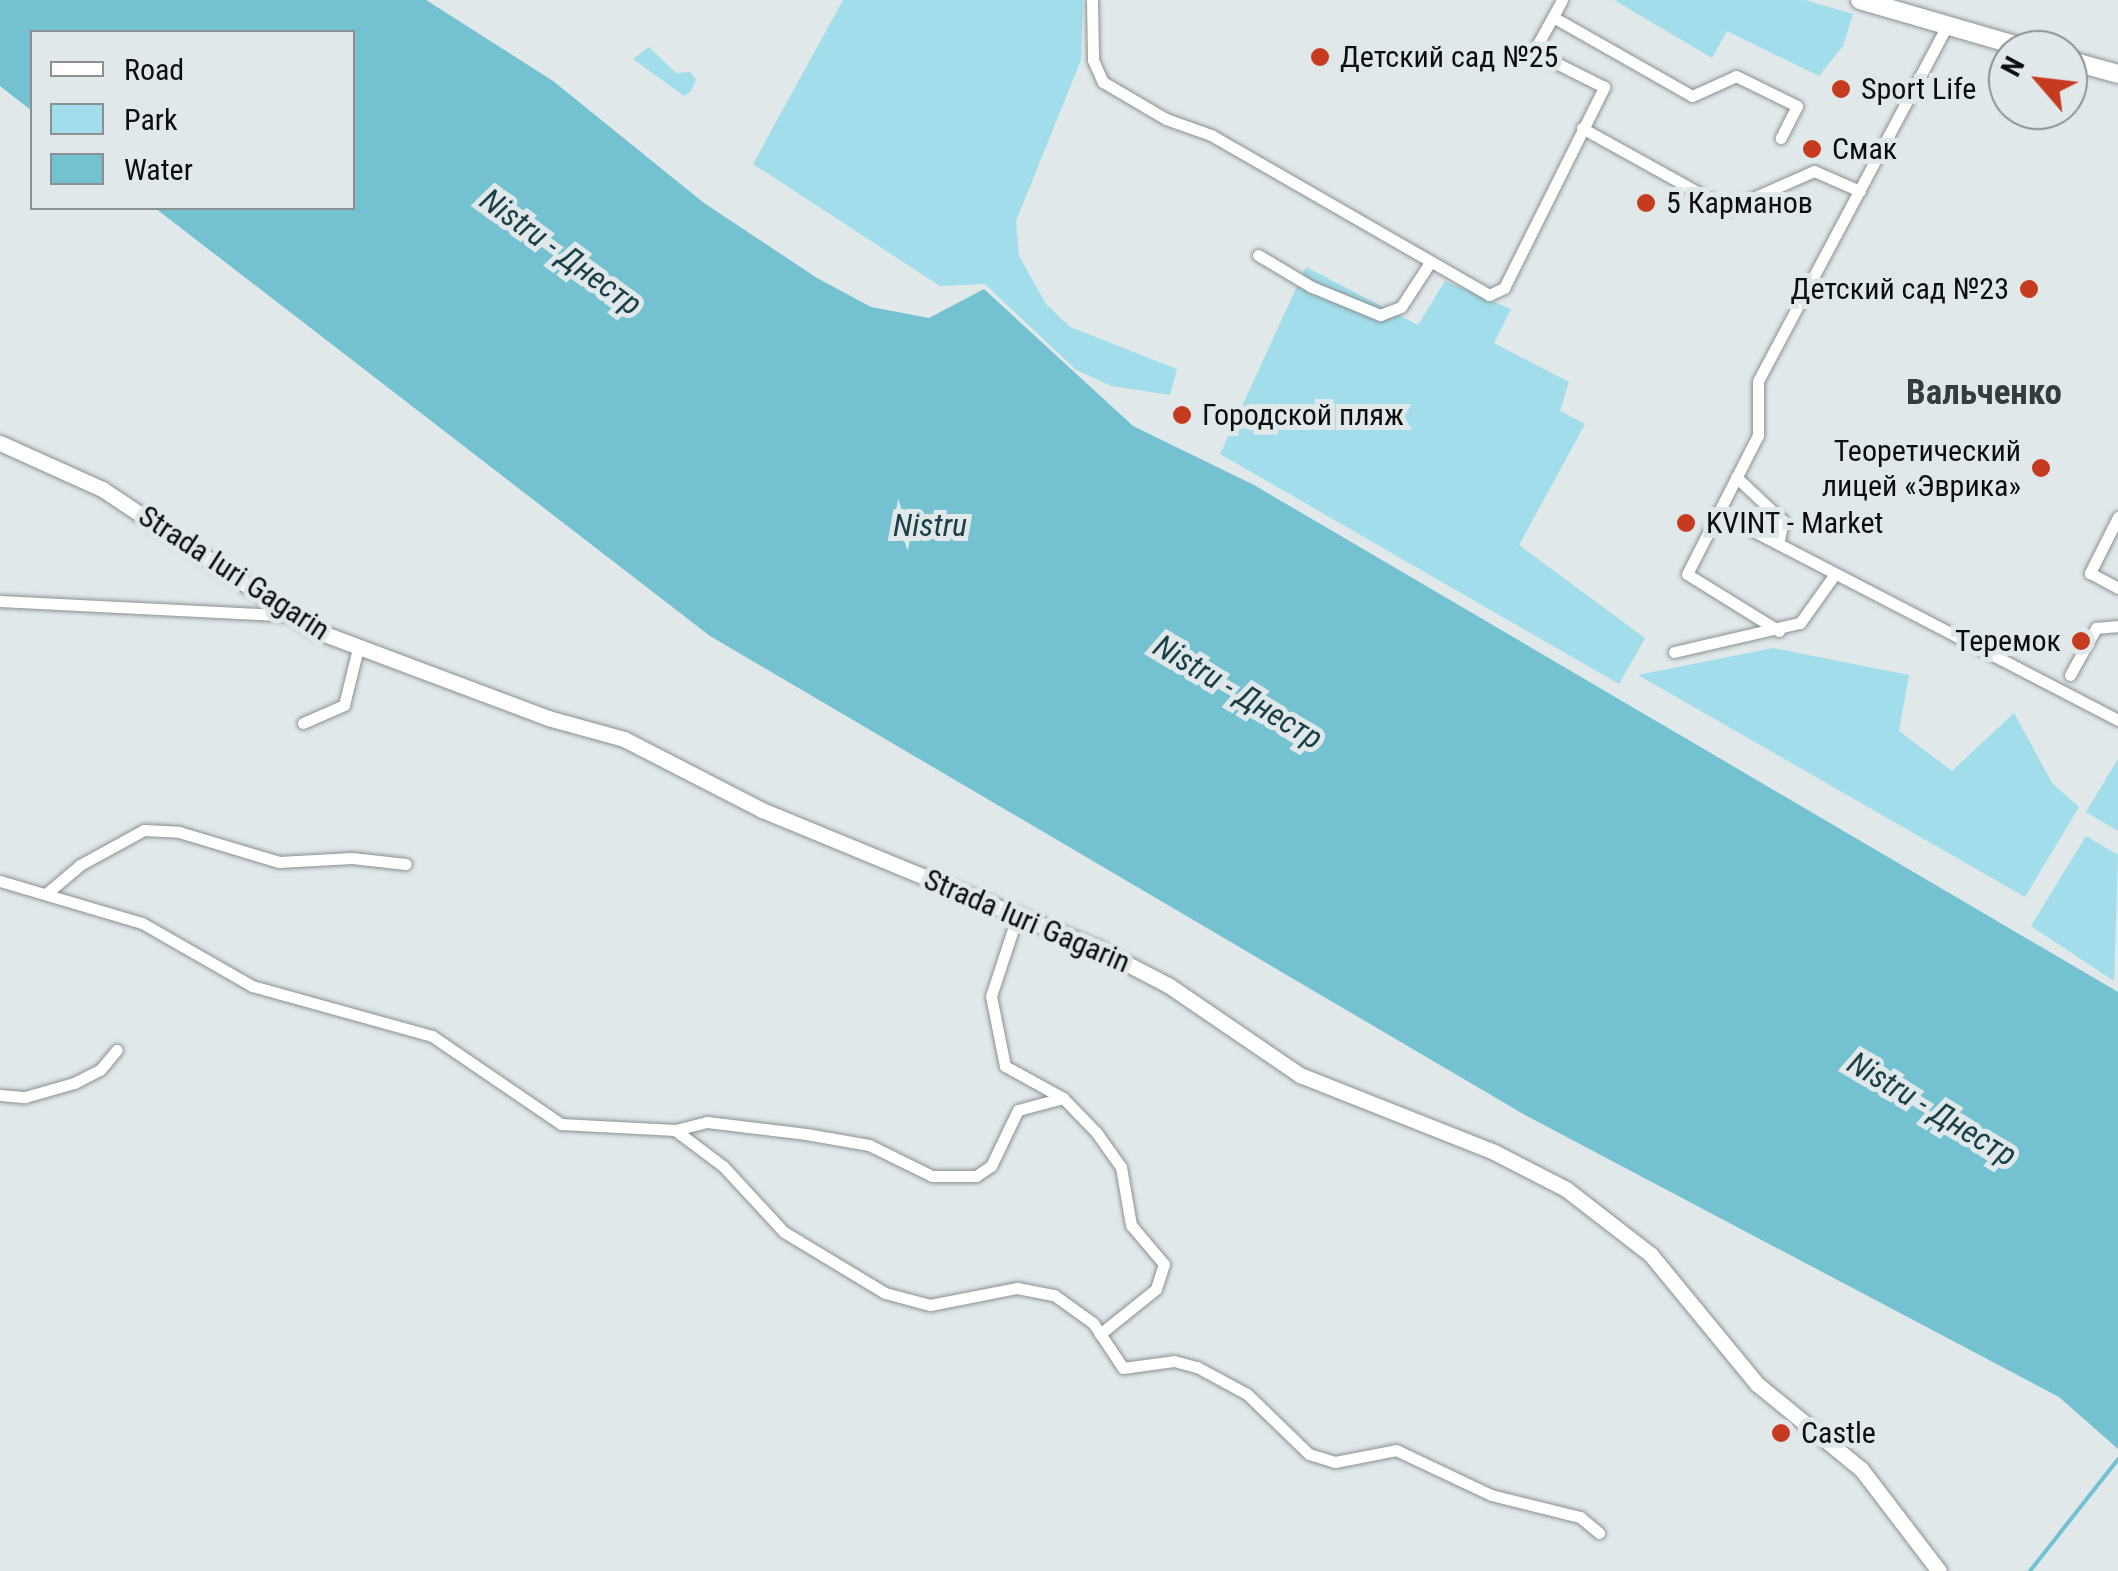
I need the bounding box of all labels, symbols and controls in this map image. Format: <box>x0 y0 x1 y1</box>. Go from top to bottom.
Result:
legend <box>30 30 355 210</box>
north arrow <box>1988 30 2088 130</box>
place label: Детский сад №25 <box>1340 39 1558 75</box>
marker: Детский сад №25 <box>1309 46 1331 68</box>
text: N <box>1994 51 2031 82</box>
text: Road <box>124 52 184 87</box>
place label: Sport Life <box>1861 71 1976 107</box>
marker: Sport Life <box>1830 78 1852 100</box>
text: Park <box>124 102 178 137</box>
place label: Смак <box>1832 131 1897 167</box>
marker: Смак <box>1801 138 1823 160</box>
text: Water <box>124 152 193 187</box>
water label: Nistru - Днестр <box>473 181 649 323</box>
place label: 5 Карманов <box>1666 185 1813 221</box>
marker: 5 Карманов <box>1635 192 1657 214</box>
place label: Детский сад №23 <box>1791 271 2009 307</box>
marker: Детский сад №23 <box>2018 278 2040 300</box>
district label: Вальченко <box>1906 372 2062 414</box>
place label: Городской пляж <box>1202 397 1404 433</box>
marker: Городской пляж <box>1171 404 1193 426</box>
place label: Теоретический лицей «Эврика» <box>1822 433 2021 504</box>
marker: Теоретический лицей «Эврика» <box>2030 457 2052 479</box>
street label: Strada Iuri Gagarin <box>132 498 336 648</box>
place label: KVINT - Market <box>1706 505 1884 541</box>
water label: Nistru <box>893 506 967 544</box>
marker: KVINT - Market <box>1675 512 1697 534</box>
place label: Теремок <box>1955 623 2061 659</box>
water label: Nistru - Днестр <box>1147 627 1329 757</box>
marker: Теремок <box>2070 630 2092 652</box>
street label: Strada Iuri Gagarin <box>919 861 1135 981</box>
water label: Nistru - Днестр <box>1841 1044 2023 1174</box>
place label: Castle <box>1801 1415 1876 1451</box>
marker: Castle <box>1770 1422 1792 1444</box>

